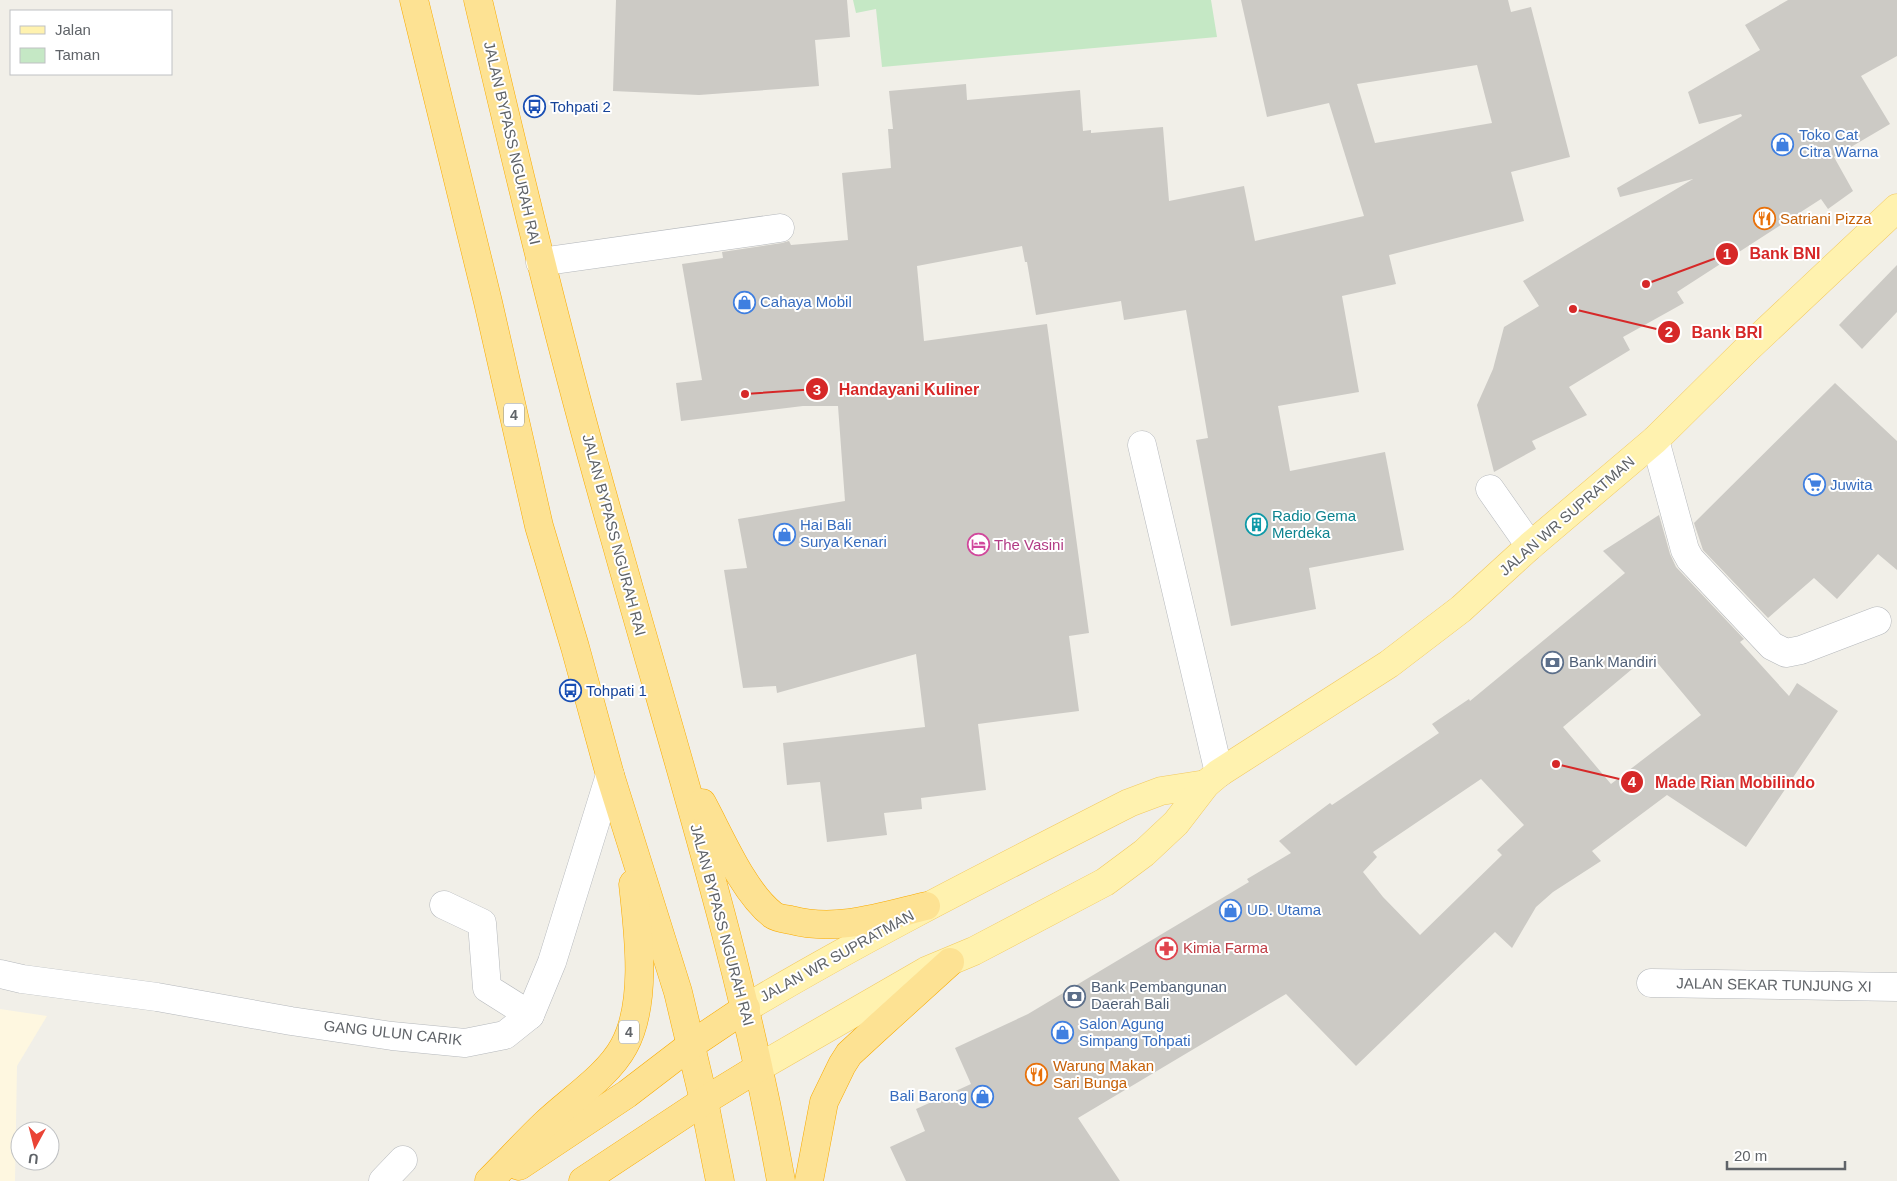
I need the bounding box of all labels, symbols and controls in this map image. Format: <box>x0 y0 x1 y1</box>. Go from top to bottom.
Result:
legend <box>10 10 172 75</box>
text: Jalan <box>55 21 91 38</box>
street label: JALAN BYPASS NGURAH RAI <box>481 40 544 246</box>
text: Taman <box>55 46 100 63</box>
bus stop icon: Tohpati 2 <box>522 95 546 119</box>
place label: Tohpati 2 <box>550 98 611 115</box>
place label: Toko Cat Citra Warna <box>1799 126 1879 160</box>
shop icon: Toko Cat Citra Warna <box>1771 132 1795 156</box>
restaurant icon: Satriani Pizza <box>1752 207 1776 231</box>
place label: Satriani Pizza <box>1780 210 1872 227</box>
callout: Bank BNI <box>1714 238 1831 269</box>
text: 1 <box>1723 245 1731 262</box>
text: Bank BNI <box>1749 245 1821 262</box>
shop icon: Cahaya Mobil <box>732 290 756 314</box>
place label: Cahaya Mobil <box>760 293 852 310</box>
callout: Bank BRI <box>1656 317 1772 348</box>
text: 2 <box>1665 323 1673 340</box>
text: Bank BRI <box>1691 324 1763 341</box>
callout: Handayani Kuliner <box>804 374 990 405</box>
text: 3 <box>813 381 821 398</box>
text: Handayani Kuliner <box>839 381 979 398</box>
road number: 4 <box>504 404 524 426</box>
street label: JALAN BYPASS NGURAH RAI <box>579 432 650 638</box>
street label: JALAN WR SUPRATMAN <box>1496 452 1638 579</box>
supermarket icon: Juwita <box>1802 473 1826 497</box>
place label: Juwita <box>1830 476 1873 493</box>
place label: Radio Gema Merdeka <box>1272 507 1357 541</box>
building icon: Radio Gema Merdeka <box>1244 513 1268 537</box>
place label: Hai Bali Surya Kenari <box>800 516 887 550</box>
shop icon: Hai Bali Surya Kenari <box>772 522 796 546</box>
hotel icon: The Vasini <box>966 533 990 557</box>
place label: The Vasini <box>994 536 1064 553</box>
bank icon: Bank Mandiri <box>1541 650 1565 674</box>
place label: Bank Mandiri <box>1569 653 1657 670</box>
bus stop icon: Tohpati 1 <box>558 679 582 703</box>
place label: Tohpati 1 <box>586 682 647 699</box>
callout: Made Rian Mobilindo <box>1620 767 1825 798</box>
text: 4 <box>1628 773 1637 790</box>
text: Made Rian Mobilindo <box>1655 774 1815 791</box>
street label: JALAN BYPASS NGURAH RAI <box>687 822 758 1028</box>
shop icon: UD. Utama <box>1219 898 1243 922</box>
place label: UD. Utama <box>1247 901 1322 918</box>
street label: JALAN WR SUPRATMAN <box>757 906 917 1005</box>
pharmacy icon: Kimia Farma <box>1155 936 1179 960</box>
place label: Kimia Farma <box>1183 939 1269 956</box>
street label: JALAN SEKAR TUNJUNG XI <box>1676 974 1872 995</box>
place label: Bank Pembangunan Daerah Bali <box>1091 978 1227 1012</box>
bank icon: Bank Pembangunan Daerah Bali <box>1063 984 1087 1008</box>
place label: Salon Agung Simpang Tohpati <box>1079 1015 1190 1049</box>
street label: GANG ULUN CARIK <box>323 1017 463 1048</box>
road number: 4 <box>619 1020 639 1044</box>
shop icon: Salon Agung Simpang Tohpati <box>1051 1021 1075 1045</box>
place label: Warung Makan Sari Bunga <box>1053 1057 1154 1091</box>
restaurant icon: Warung Makan Sari Bunga <box>1025 1063 1049 1087</box>
shop icon: Bali Barong <box>971 1084 995 1108</box>
place label: Bali Barong <box>889 1087 967 1104</box>
north arrow <box>10 1121 60 1171</box>
scale bar <box>1727 1138 1844 1170</box>
text: 20 m <box>1734 1147 1767 1164</box>
text: U <box>27 1150 39 1167</box>

